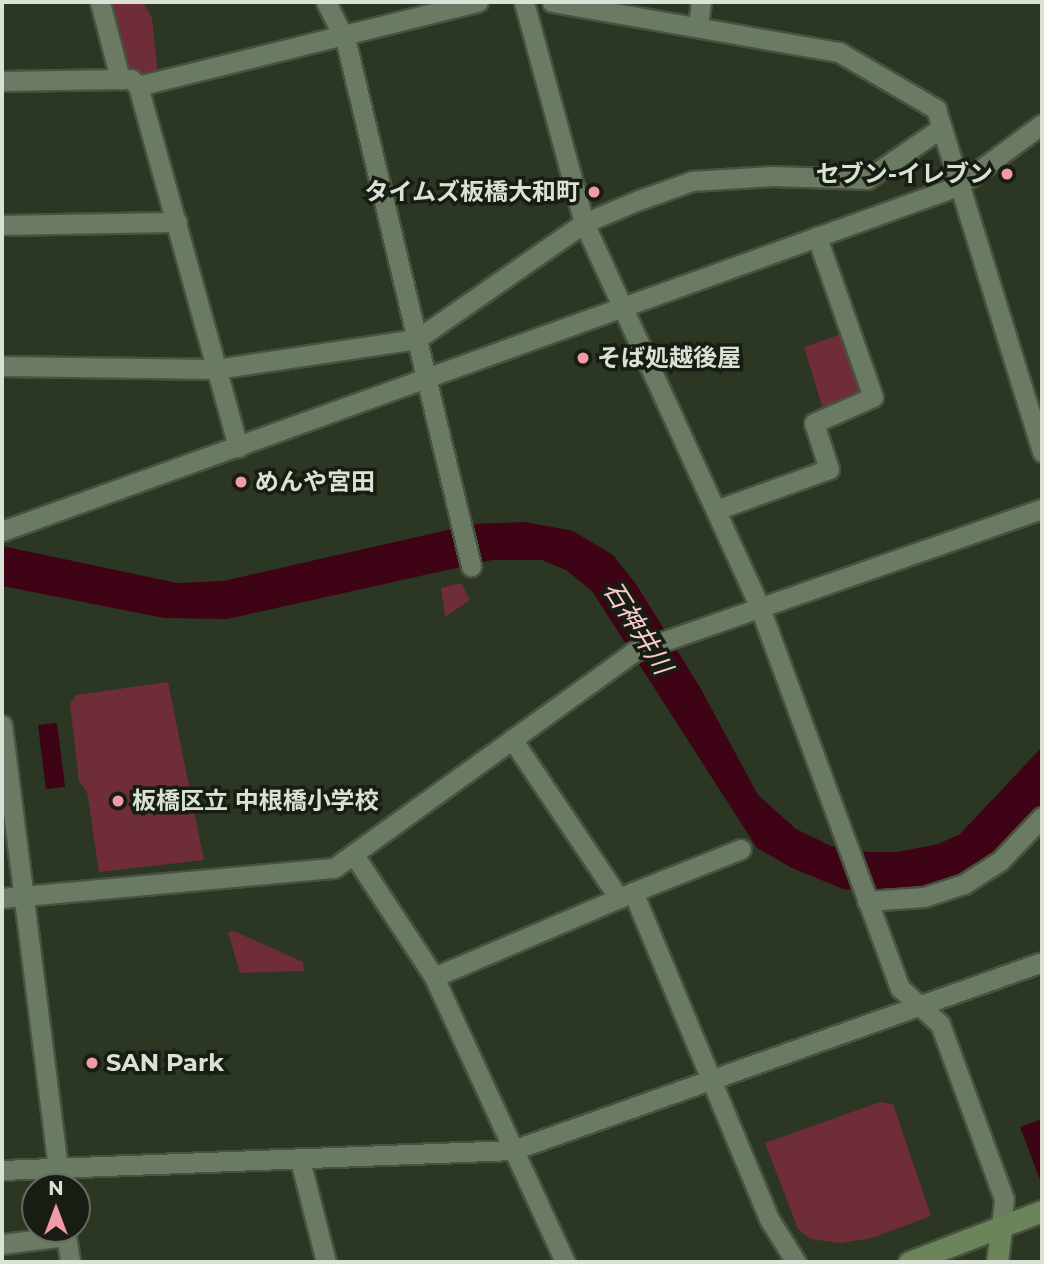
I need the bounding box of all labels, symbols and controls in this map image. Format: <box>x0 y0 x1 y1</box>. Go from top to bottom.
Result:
place label: セブン-イレブン <box>816 160 993 188</box>
marker: セブン-イレブン <box>999 166 1015 182</box>
place label: タイムズ板橋大和町 <box>364 178 580 206</box>
marker: タイムズ板橋大和町 <box>586 184 602 200</box>
place label: そば処越後屋 <box>597 344 741 372</box>
marker: そば処越後屋 <box>575 350 591 366</box>
place label: めんや宮田 <box>255 468 375 496</box>
marker: めんや宮田 <box>233 474 249 490</box>
water label: 石神井川 <box>596 576 678 680</box>
place label: 板橋区立 中根橋小学校 <box>132 787 379 815</box>
marker: 板橋区立 中根橋小学校 <box>110 793 126 809</box>
place label: SAN Park <box>106 1049 224 1077</box>
marker: SAN Park <box>84 1055 100 1071</box>
north arrow <box>21 1173 91 1243</box>
text: N <box>48 1177 64 1200</box>

